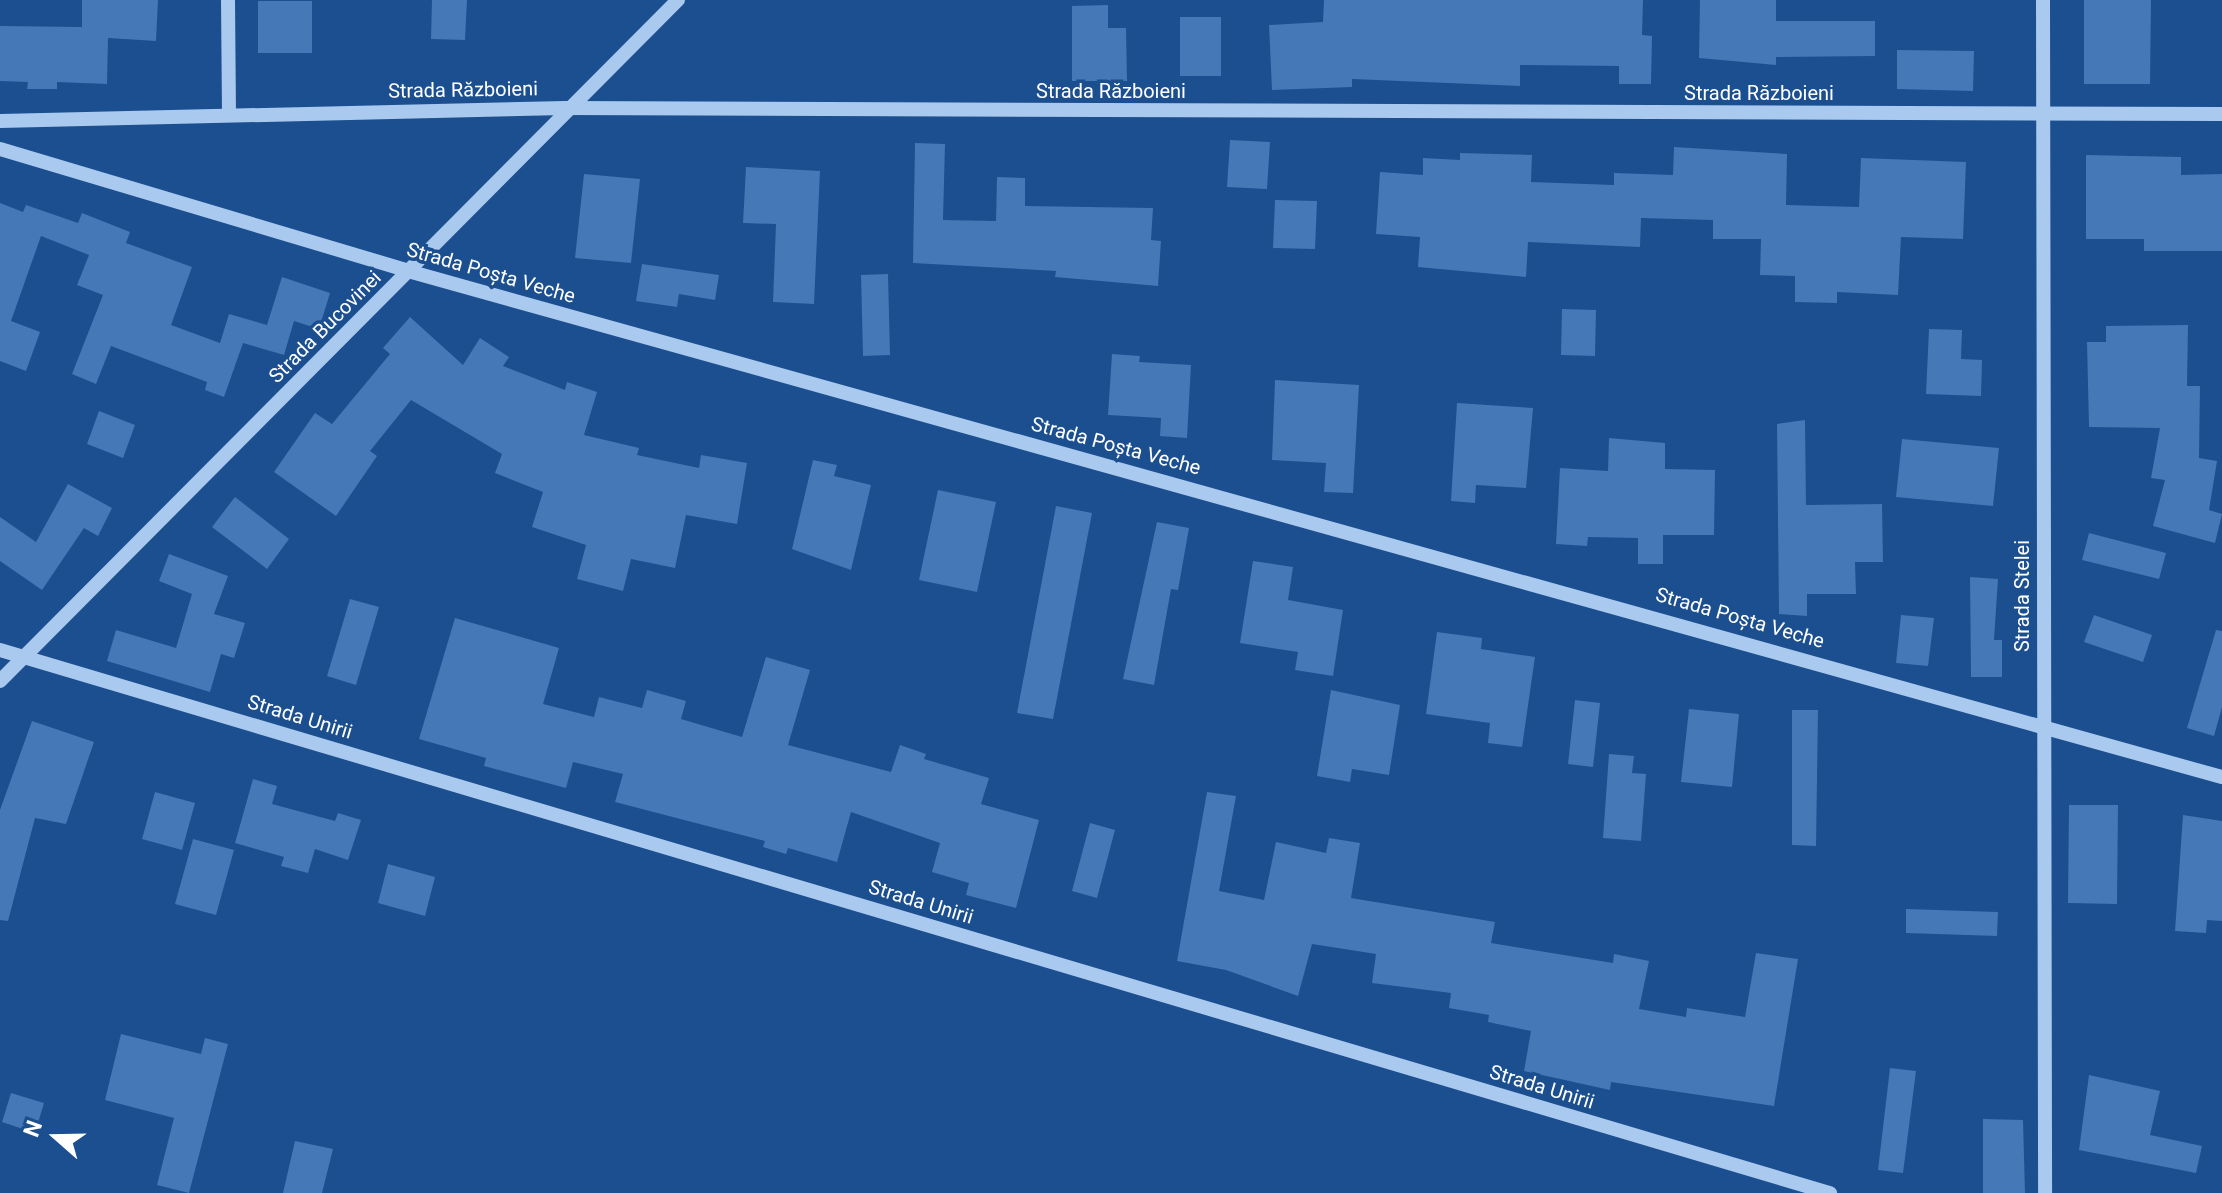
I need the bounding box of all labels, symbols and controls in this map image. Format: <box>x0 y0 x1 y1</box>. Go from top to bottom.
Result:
street label: Strada Războieni <box>388 77 538 103</box>
street label: Strada Războieni <box>1036 79 1186 103</box>
street label: Strada Războieni <box>1684 81 1834 105</box>
street label: Strada Poșta Veche <box>404 237 578 309</box>
street label: Strada Bucovinei <box>264 266 386 388</box>
street label: Strada Poșta Veche <box>1029 412 1203 480</box>
street label: Strada Stelei <box>2010 540 2034 652</box>
street label: Strada Poșta Veche <box>1653 582 1827 654</box>
street label: Strada Unirii <box>245 690 355 744</box>
street label: Strada Unirii <box>866 875 976 929</box>
street label: Strada Unirii <box>1487 1060 1597 1114</box>
north arrow <box>16 1097 96 1177</box>
text: N <box>19 1117 47 1140</box>

